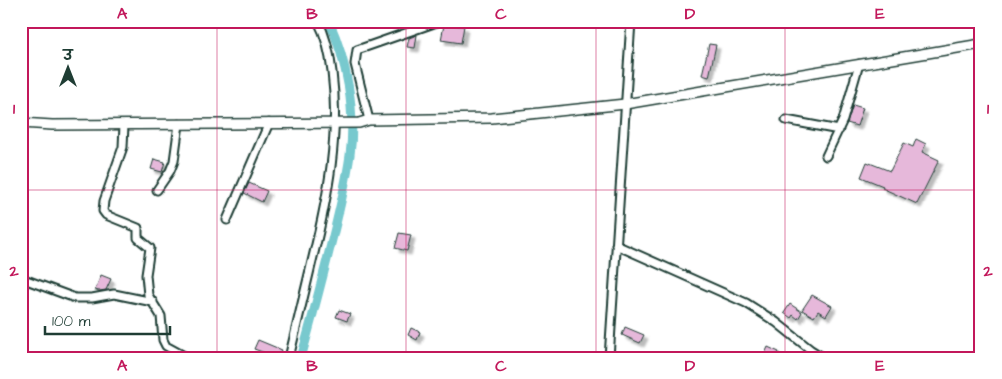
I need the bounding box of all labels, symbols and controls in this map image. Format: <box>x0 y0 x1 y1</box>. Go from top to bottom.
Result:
text: A <box>117 3 128 25</box>
text: B <box>306 3 318 25</box>
text: C <box>495 3 507 25</box>
text: D <box>685 3 696 25</box>
text: E <box>875 3 885 25</box>
north arrow <box>42 42 92 92</box>
text: उ <box>61 46 74 66</box>
text: 1 <box>13 98 16 120</box>
text: 1 <box>987 98 990 120</box>
text: 2 <box>8 260 19 282</box>
text: 2 <box>982 260 993 282</box>
scale bar <box>45 304 170 336</box>
text: 100 m <box>52 311 91 332</box>
text: A <box>117 355 128 377</box>
text: B <box>306 355 318 377</box>
text: C <box>495 355 507 377</box>
text: D <box>685 355 696 377</box>
text: E <box>875 355 885 377</box>

